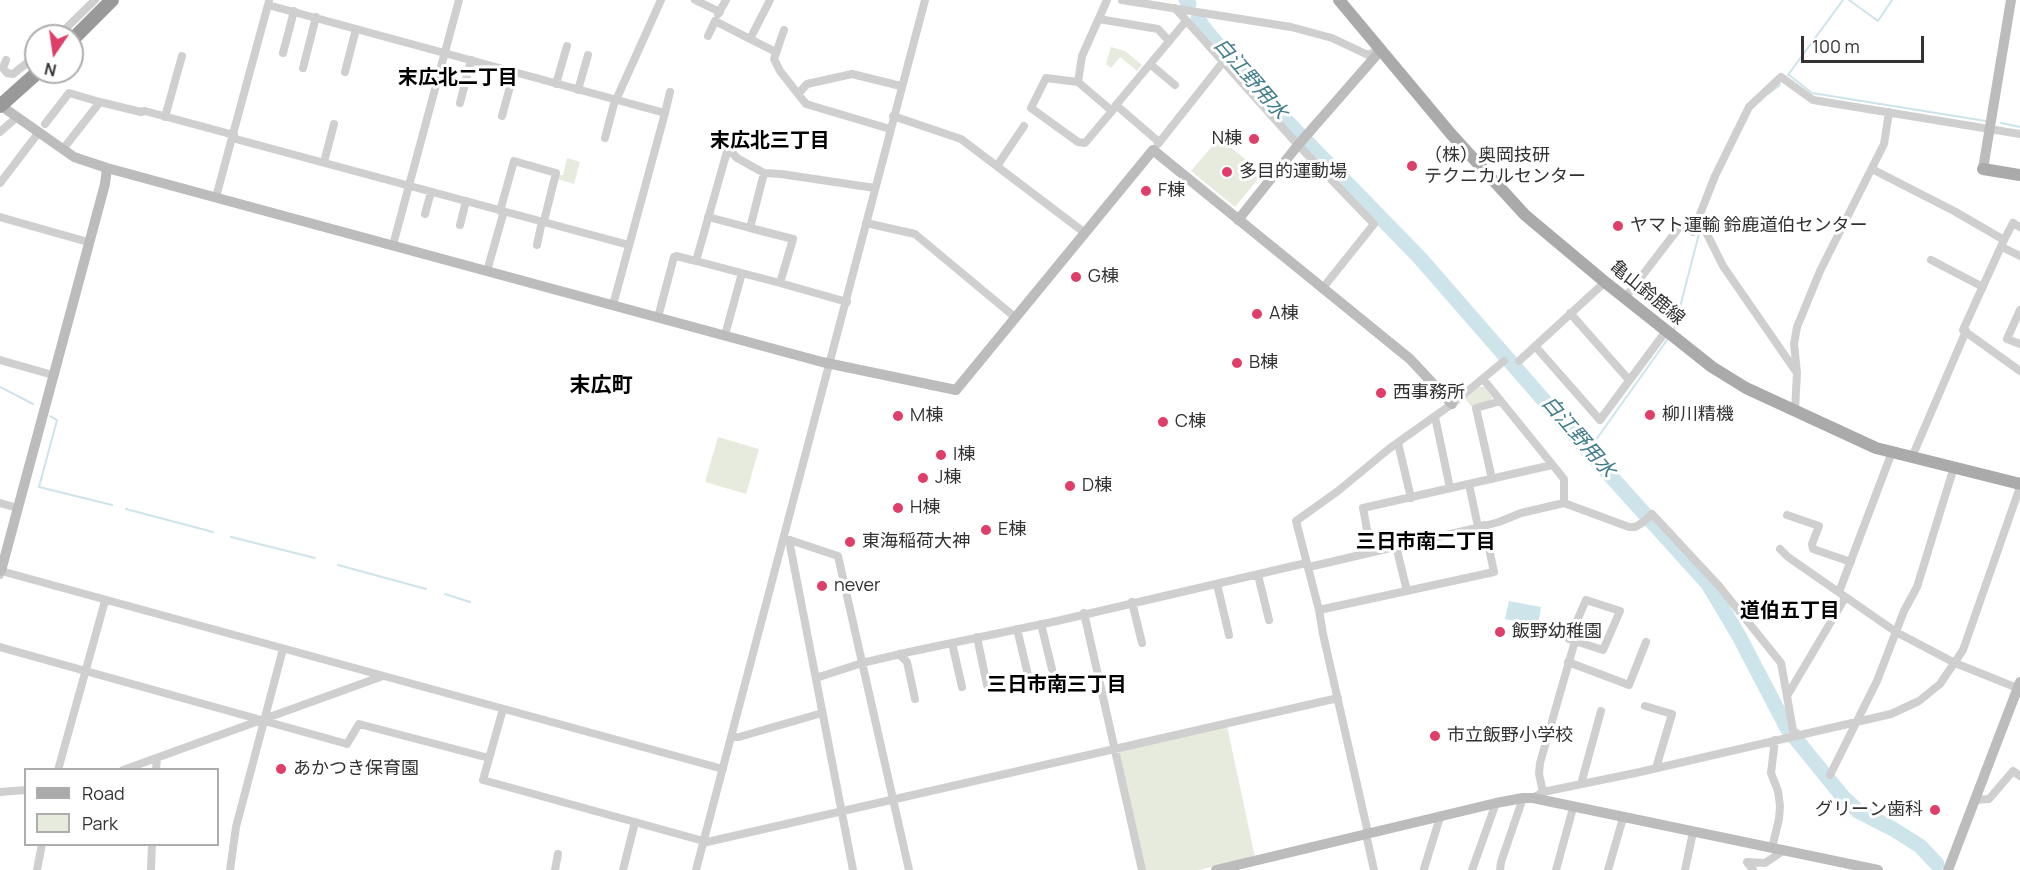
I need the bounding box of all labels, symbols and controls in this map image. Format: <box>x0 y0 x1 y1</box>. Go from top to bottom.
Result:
north arrow <box>24 24 84 84</box>
scale bar <box>1804 24 1927 62</box>
water label: 白江野用水 <box>1208 33 1292 125</box>
text: 100 m <box>1812 34 1860 58</box>
text: N <box>42 58 58 82</box>
district label: 末広北二丁目 <box>398 66 518 90</box>
place label: N棟 <box>1212 128 1242 150</box>
district label: 末広北三丁目 <box>710 129 830 153</box>
marker: N棟 <box>1247 132 1261 146</box>
place label: （株）奥岡技研 テクニカルセンター <box>1424 145 1586 188</box>
marker: （株）奥岡技研 テクニカルセンター <box>1405 159 1419 173</box>
place label: 多目的運動場 <box>1239 161 1347 183</box>
marker: 多目的運動場 <box>1220 165 1234 179</box>
place label: F棟 <box>1158 180 1185 202</box>
marker: F棟 <box>1139 184 1153 198</box>
place label: ヤマト運輸 鈴鹿道伯センター <box>1630 215 1868 237</box>
marker: ヤマト運輸 鈴鹿道伯センター <box>1611 219 1625 233</box>
street label: 亀山鈴鹿線 <box>1605 256 1689 330</box>
place label: G棟 <box>1088 266 1119 288</box>
marker: G棟 <box>1069 270 1083 284</box>
place label: A棟 <box>1269 303 1298 325</box>
marker: A棟 <box>1250 307 1264 321</box>
place label: B棟 <box>1249 352 1278 374</box>
marker: B棟 <box>1230 356 1244 370</box>
district label: 末広町 <box>570 373 632 399</box>
place label: 西事務所 <box>1393 382 1465 404</box>
marker: 西事務所 <box>1374 386 1388 400</box>
water label: 白江野用水 <box>1536 391 1620 483</box>
place label: 柳川精機 <box>1662 404 1734 426</box>
place label: M棟 <box>910 405 943 427</box>
marker: 柳川精機 <box>1643 408 1657 422</box>
marker: M棟 <box>891 409 905 423</box>
place label: C棟 <box>1175 411 1206 433</box>
marker: C棟 <box>1156 415 1170 429</box>
place label: I棟 <box>953 444 975 466</box>
marker: I棟 <box>934 448 948 462</box>
place label: J棟 <box>935 467 961 489</box>
marker: J棟 <box>916 471 930 485</box>
place label: D棟 <box>1082 475 1112 497</box>
marker: D棟 <box>1063 479 1077 493</box>
place label: H棟 <box>910 497 940 519</box>
marker: H棟 <box>891 501 905 515</box>
place label: E棟 <box>998 519 1026 541</box>
marker: E棟 <box>979 523 993 537</box>
district label: 三日市南二丁目 <box>1356 530 1496 554</box>
place label: 東海稲荷大神 <box>862 531 970 553</box>
marker: 東海稲荷大神 <box>843 535 857 549</box>
place label: never <box>834 575 881 597</box>
marker: never <box>815 579 829 593</box>
district label: 道伯五丁目 <box>1740 599 1840 623</box>
place label: 飯野幼稚園 <box>1512 621 1602 643</box>
marker: 飯野幼稚園 <box>1493 625 1507 639</box>
district label: 三日市南三丁目 <box>987 673 1127 697</box>
place label: 市立飯野小学校 <box>1447 725 1573 747</box>
marker: 市立飯野小学校 <box>1428 729 1442 743</box>
place label: あかつき保育園 <box>293 758 419 780</box>
marker: あかつき保育園 <box>274 762 288 776</box>
legend <box>24 768 219 846</box>
text: Road <box>82 781 125 805</box>
place label: グリーン歯科 <box>1815 799 1923 821</box>
marker: グリーン歯科 <box>1928 803 1942 817</box>
text: Park <box>82 811 118 835</box>

